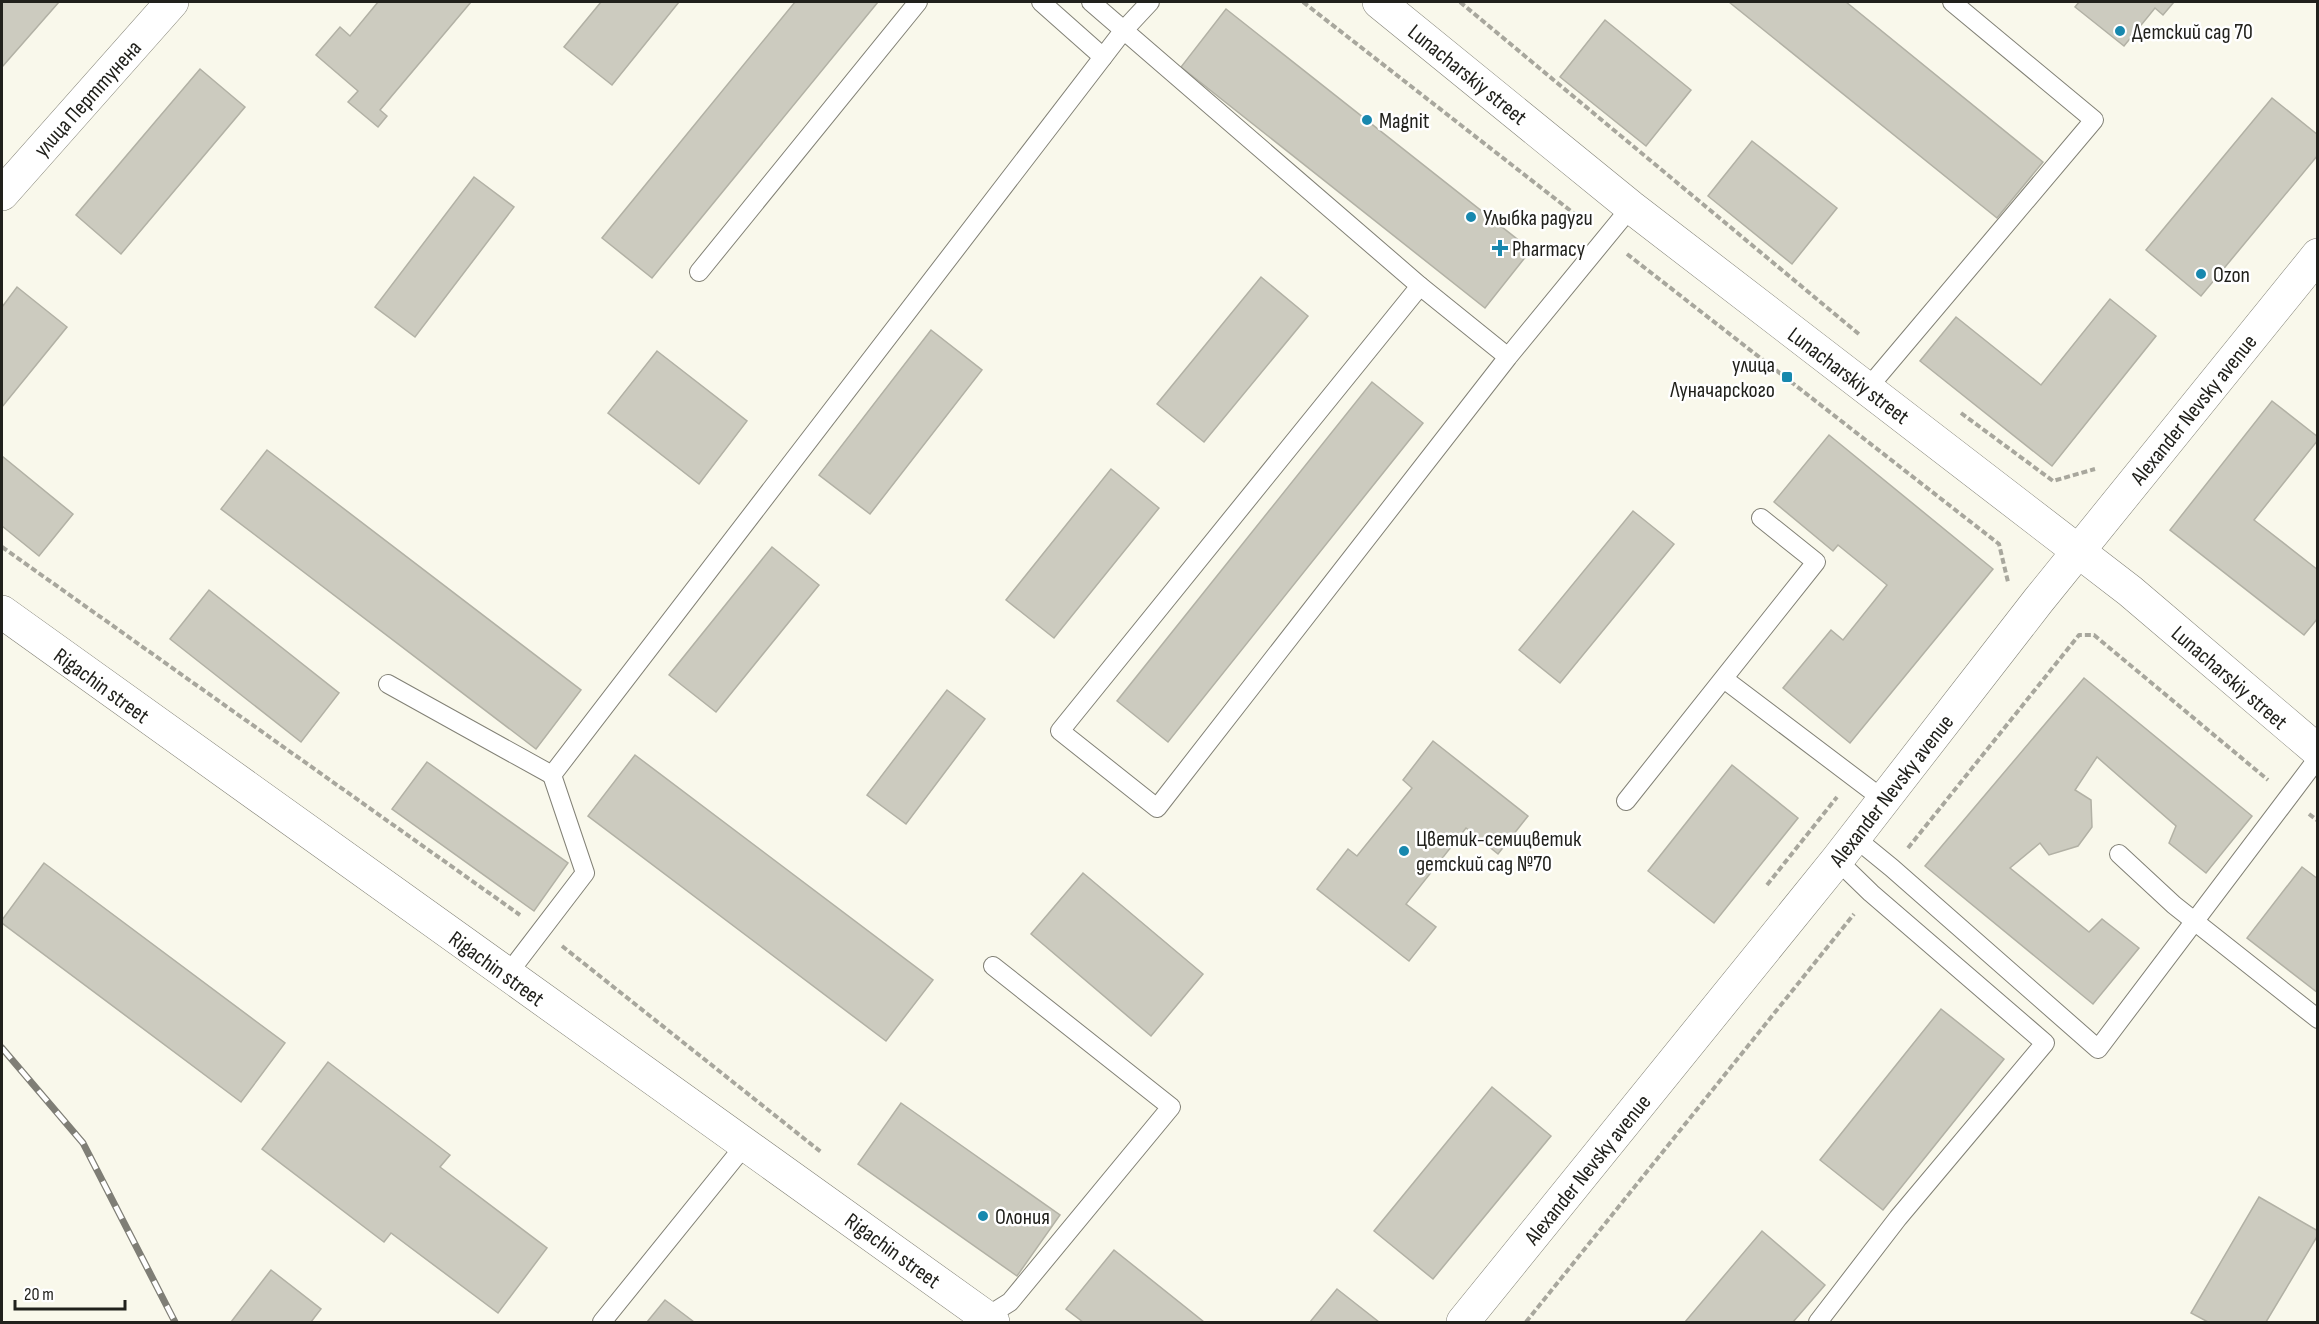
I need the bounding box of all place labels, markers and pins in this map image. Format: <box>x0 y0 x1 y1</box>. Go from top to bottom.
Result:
place label: Детский сад 70 <box>2132 19 2253 46</box>
marker: Детский сад 70 <box>2113 24 2127 38</box>
place label: Magnit <box>1379 108 1430 135</box>
marker: Magnit <box>1360 113 1374 127</box>
place label: Улыбка радуги <box>1483 205 1593 232</box>
marker: Улыбка радуги <box>1464 210 1478 224</box>
place label: Pharmacy <box>1512 236 1586 263</box>
marker: Pharmacy <box>1493 241 1507 255</box>
place label: Ozon <box>2213 262 2250 289</box>
marker: Ozon <box>2194 267 2208 281</box>
place label: улица Луначарского <box>1669 352 1775 404</box>
marker: улица Луначарского <box>1780 370 1794 384</box>
place label: Цветик-семицветик детский сад №70 <box>1416 826 1582 878</box>
marker: Цветик-семицветик детский сад №70 <box>1397 844 1411 858</box>
place label: Олония <box>995 1204 1050 1231</box>
marker: Олония <box>976 1209 990 1223</box>

